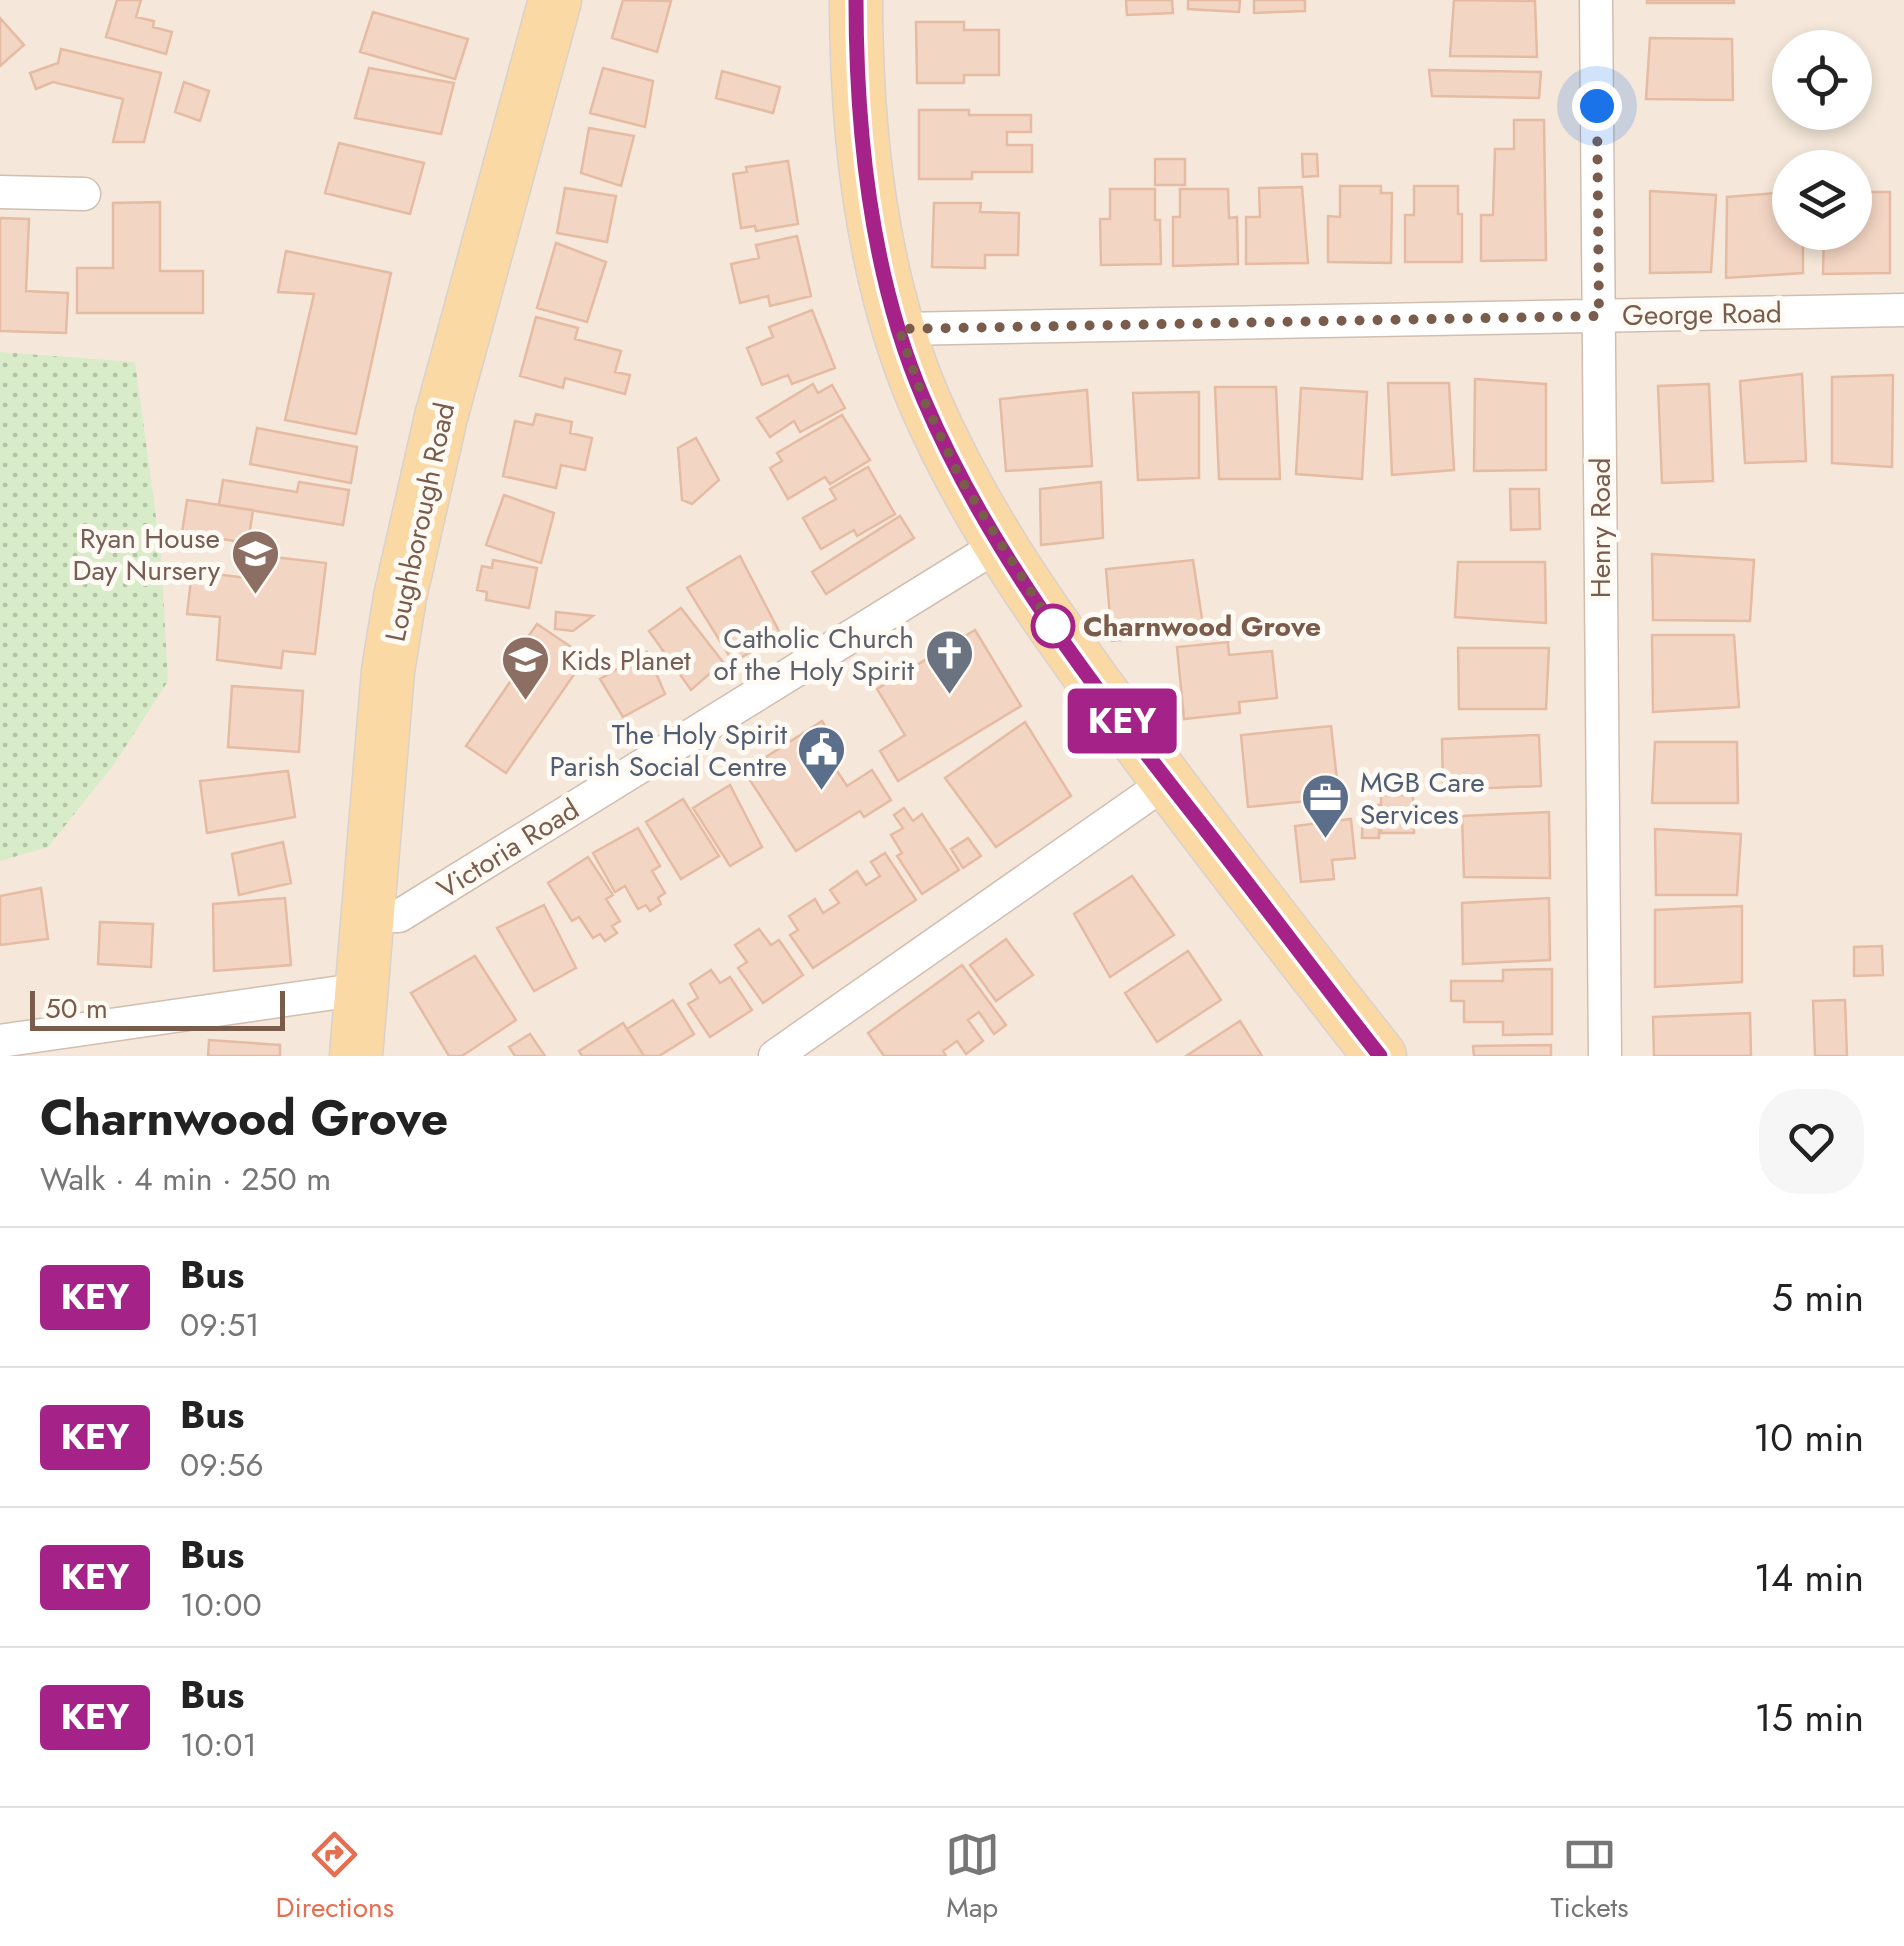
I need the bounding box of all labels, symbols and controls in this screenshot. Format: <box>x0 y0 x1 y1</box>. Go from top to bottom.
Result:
map controls <box>1772 30 1872 250</box>
button: locate <box>1772 30 1872 130</box>
your location <box>1572 81 1622 131</box>
button: layers <box>1772 150 1872 250</box>
street label: George Road <box>1622 292 1782 336</box>
street label: Loughborough Road <box>375 399 465 645</box>
street label: Henry Road <box>1580 458 1621 598</box>
place label: Ryan House Day Nursery <box>72 518 221 591</box>
school or university icon: Ryan House Day Nursery <box>229 528 281 596</box>
marker: Charnwood Grove <box>1032 605 1074 647</box>
place label: Charnwood Grove <box>1083 606 1321 647</box>
place label: Catholic Church of the Holy Spirit <box>713 618 914 691</box>
church icon: Catholic Church of the Holy Spirit <box>923 628 975 696</box>
school or university icon: Kids Planet <box>500 634 552 702</box>
place label: Kids Planet <box>561 640 691 681</box>
line badge: KEY <box>1064 688 1180 754</box>
text: KEY <box>1088 696 1156 746</box>
place label: The Holy Spirit Parish Social Centre <box>550 714 787 787</box>
public building icon: The Holy Spirit Parish Social Centre <box>796 724 848 792</box>
place label: MGB Care Services <box>1360 762 1485 835</box>
office icon: MGB Care Services <box>1299 772 1351 840</box>
street label: Victoria Road <box>429 789 587 909</box>
scale bar <box>30 986 285 1030</box>
text: 50 m <box>45 988 108 1029</box>
text: Charnwood Grove <box>40 1084 448 1153</box>
button: heart <box>1759 1089 1864 1194</box>
text: Walk · 4 min · 250 m <box>40 1156 331 1202</box>
text: Bus <box>180 1247 244 1302</box>
text: 5 min <box>1772 1270 1864 1325</box>
text: KEY <box>61 1272 129 1322</box>
text: 09:51 <box>180 1302 260 1348</box>
text: Bus <box>180 1387 244 1442</box>
text: 10 min <box>1753 1410 1864 1465</box>
text: KEY <box>61 1412 129 1462</box>
text: 09:56 <box>180 1442 264 1488</box>
text: Bus <box>180 1527 244 1582</box>
text: 14 min <box>1754 1550 1864 1605</box>
text: KEY <box>61 1552 129 1602</box>
text: 10:00 <box>180 1582 262 1628</box>
text: Bus <box>180 1667 244 1722</box>
text: 15 min <box>1755 1690 1864 1745</box>
text: KEY <box>61 1692 129 1742</box>
text: 10:01 <box>180 1722 257 1768</box>
tab: Directions <box>275 1827 394 1928</box>
tab: Map <box>945 1827 1000 1928</box>
tab: Tickets <box>1551 1827 1629 1928</box>

